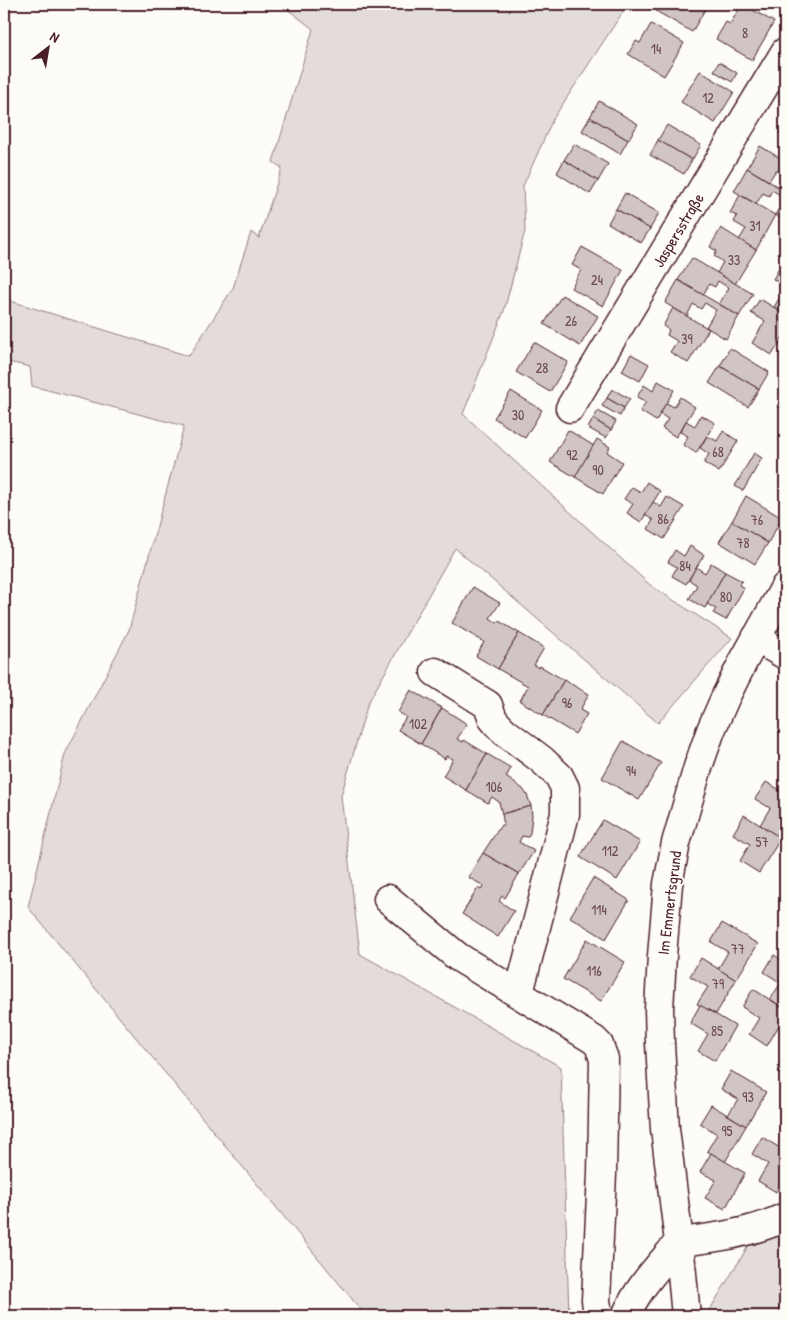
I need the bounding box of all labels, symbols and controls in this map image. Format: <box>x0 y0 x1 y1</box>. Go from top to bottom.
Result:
north arrow <box>22 22 72 72</box>
house number: 8 <box>742 23 748 42</box>
text: N <box>47 26 64 47</box>
house number: 14 <box>651 39 661 58</box>
house number: 12 <box>702 88 714 107</box>
street label: Jaspersstraße <box>647 188 709 271</box>
house number: 31 <box>749 216 761 235</box>
house number: 33 <box>728 250 740 269</box>
house number: 24 <box>591 270 603 289</box>
house number: 26 <box>565 311 577 330</box>
house number: 39 <box>681 329 693 348</box>
house number: 28 <box>536 358 548 377</box>
house number: 30 <box>512 405 524 424</box>
house number: 68 <box>712 442 724 461</box>
house number: 92 <box>566 445 578 464</box>
house number: 90 <box>592 460 604 479</box>
house number: 86 <box>657 509 669 528</box>
house number: 76 <box>751 510 764 529</box>
house number: 78 <box>737 533 750 552</box>
house number: 84 <box>679 556 691 575</box>
house number: 80 <box>720 587 732 606</box>
house number: 96 <box>562 693 573 712</box>
house number: 102 <box>409 714 427 733</box>
house number: 94 <box>626 761 636 780</box>
house number: 106 <box>486 777 503 796</box>
house number: 57 <box>756 832 768 851</box>
house number: 112 <box>602 841 619 860</box>
street label: Im Emmertsgrund <box>652 850 686 956</box>
house number: 114 <box>591 900 607 919</box>
house number: 77 <box>731 939 745 958</box>
house number: 116 <box>586 961 602 980</box>
house number: 79 <box>712 974 724 993</box>
house number: 85 <box>711 1021 723 1040</box>
house number: 93 <box>742 1087 754 1106</box>
house number: 95 <box>721 1121 733 1140</box>

